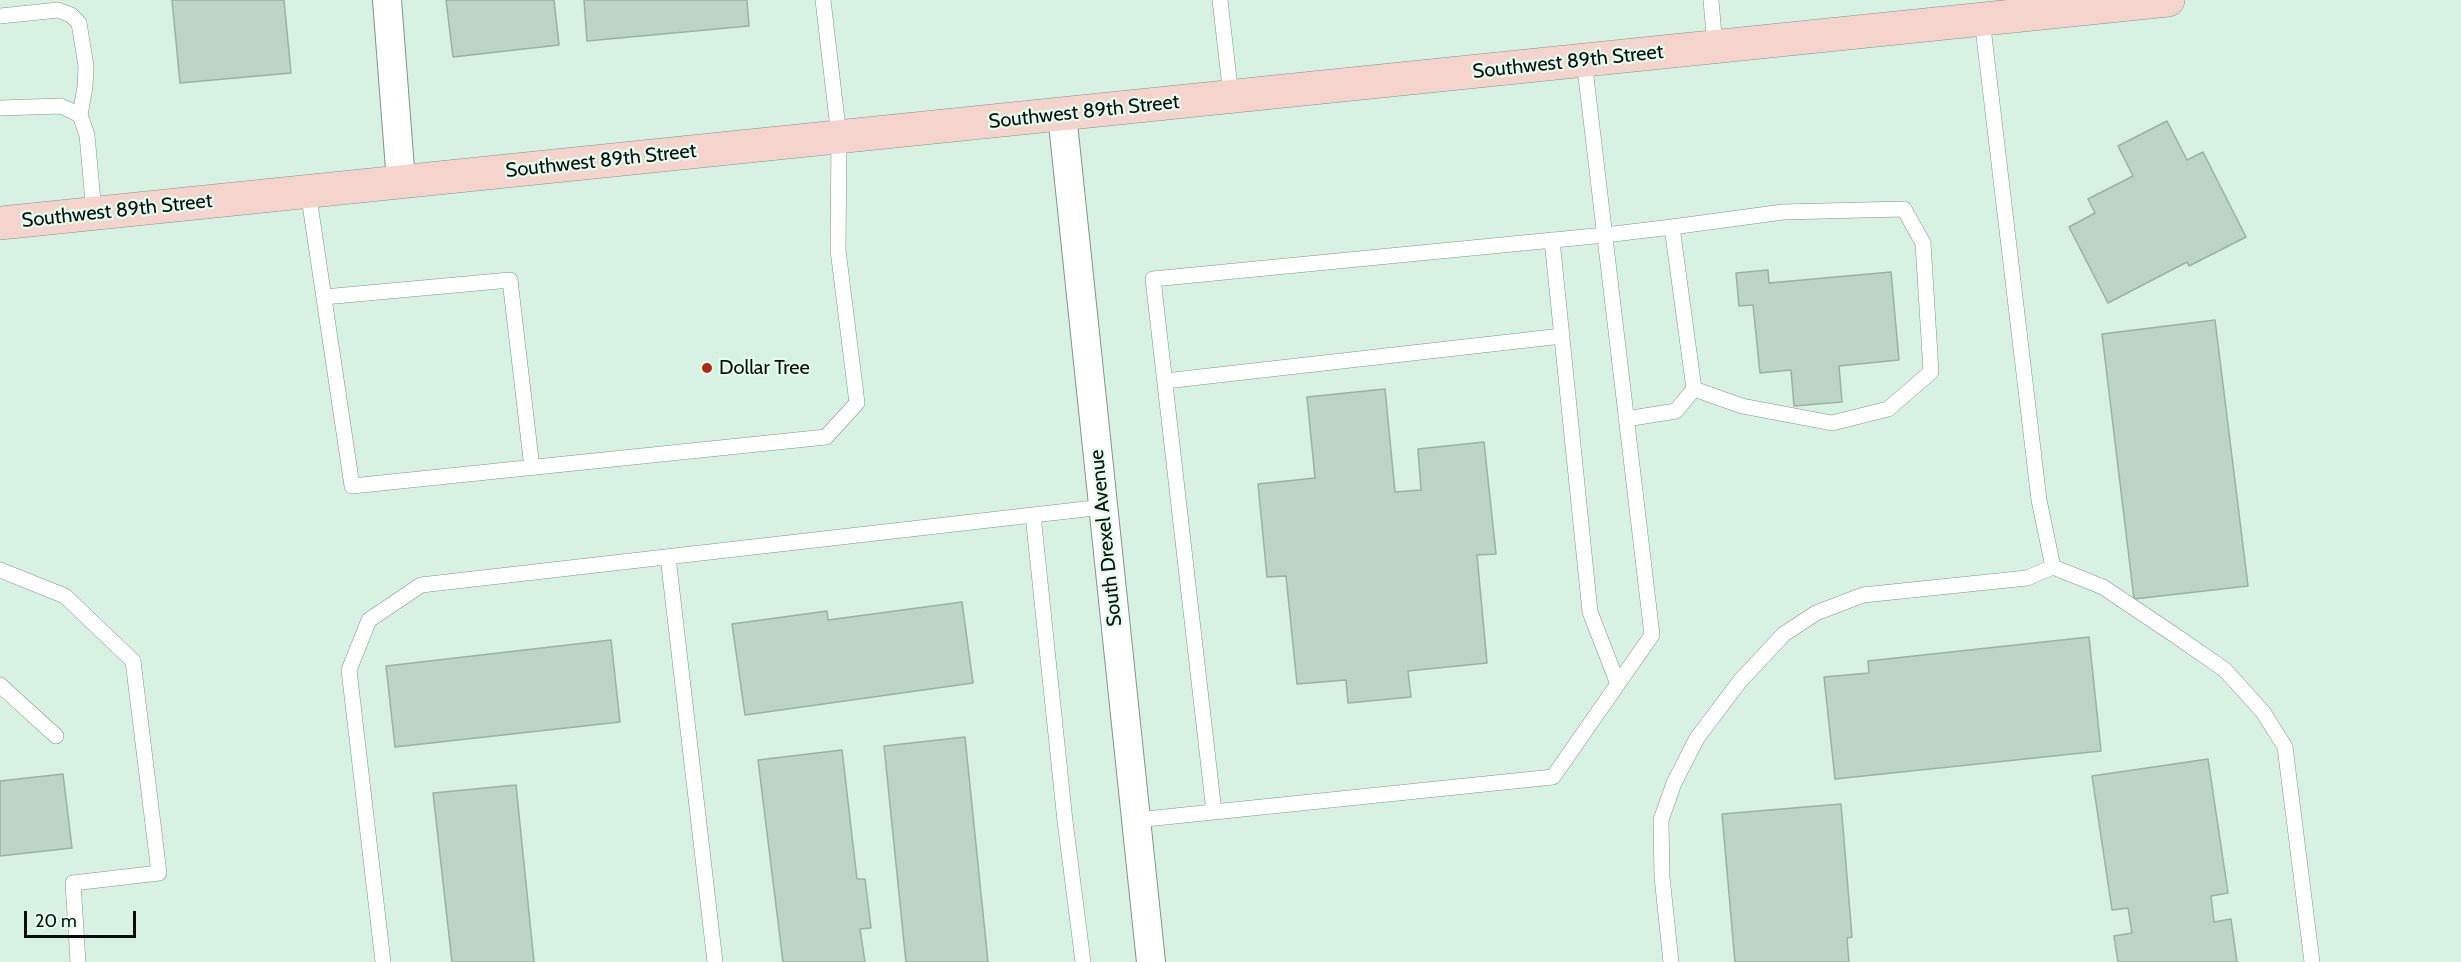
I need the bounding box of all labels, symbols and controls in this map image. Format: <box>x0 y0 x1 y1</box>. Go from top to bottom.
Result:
street label: Southwest 89th Street <box>1471 40 1665 84</box>
street label: Southwest 89th Street <box>987 90 1181 134</box>
street label: Southwest 89th Street <box>504 139 698 183</box>
street label: Southwest 89th Street <box>20 189 214 233</box>
place label: Dollar Tree <box>719 356 810 380</box>
marker: Dollar Tree <box>700 361 714 375</box>
street label: South Drexel Avenue <box>1085 448 1127 628</box>
scale bar <box>27 899 140 937</box>
text: 20 m <box>35 910 77 932</box>

